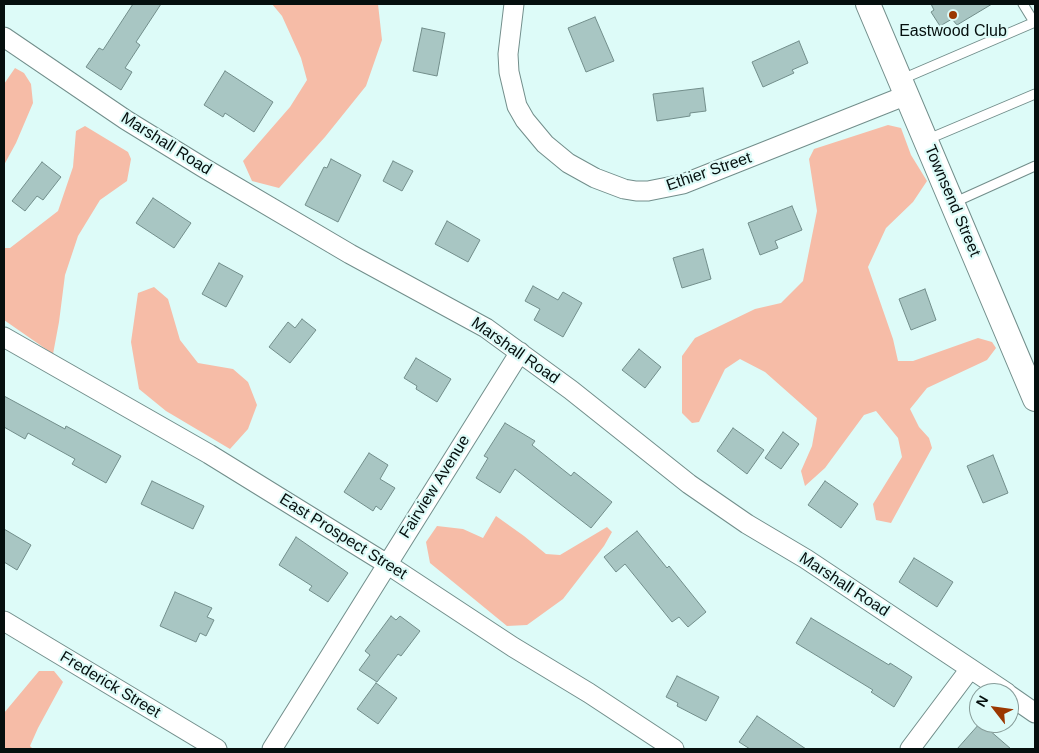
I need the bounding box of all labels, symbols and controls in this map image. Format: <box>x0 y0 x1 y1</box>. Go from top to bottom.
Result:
marker: Eastwood Club <box>947 9 959 21</box>
place label: Eastwood Club <box>899 22 1007 42</box>
street label: Marshall Road <box>117 109 215 179</box>
street label: Townsend Street <box>920 142 984 260</box>
street label: Ethier Street <box>664 148 754 196</box>
street label: Marshall Road <box>467 314 563 388</box>
street label: Fairview Avenue <box>396 432 474 542</box>
street label: East Prospect Street <box>276 490 410 584</box>
street label: Marshall Road <box>796 549 892 621</box>
street label: Frederick Street <box>56 647 164 723</box>
north arrow <box>969 683 1019 733</box>
text: N <box>972 693 991 709</box>

